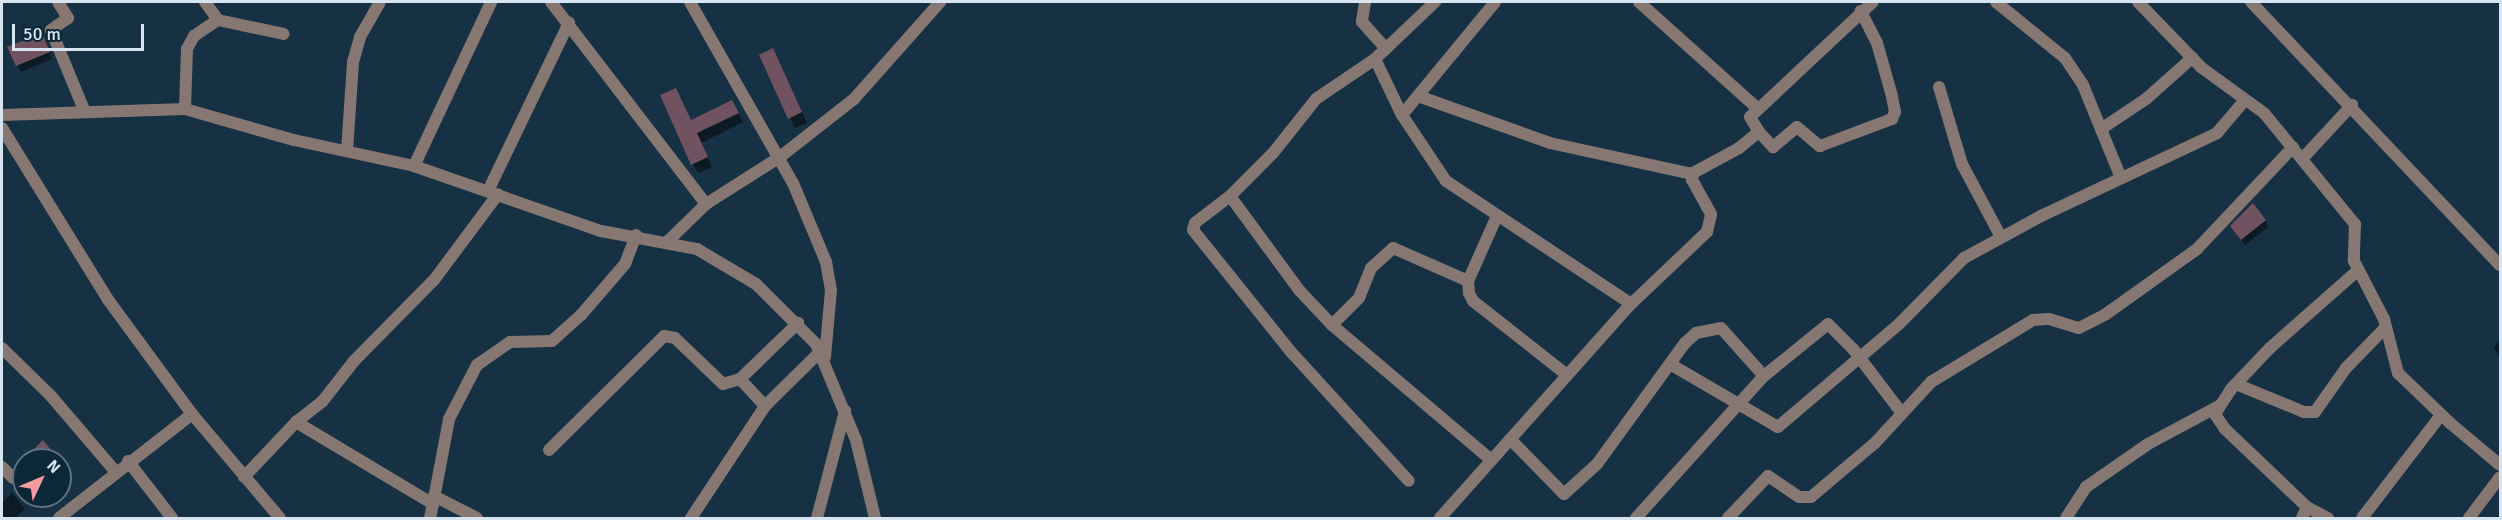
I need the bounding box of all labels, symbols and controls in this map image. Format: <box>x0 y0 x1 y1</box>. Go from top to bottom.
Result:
scale bar <box>15 12 147 50</box>
text: 50 m <box>23 23 61 45</box>
north arrow <box>12 448 72 508</box>
text: N <box>42 456 65 478</box>

